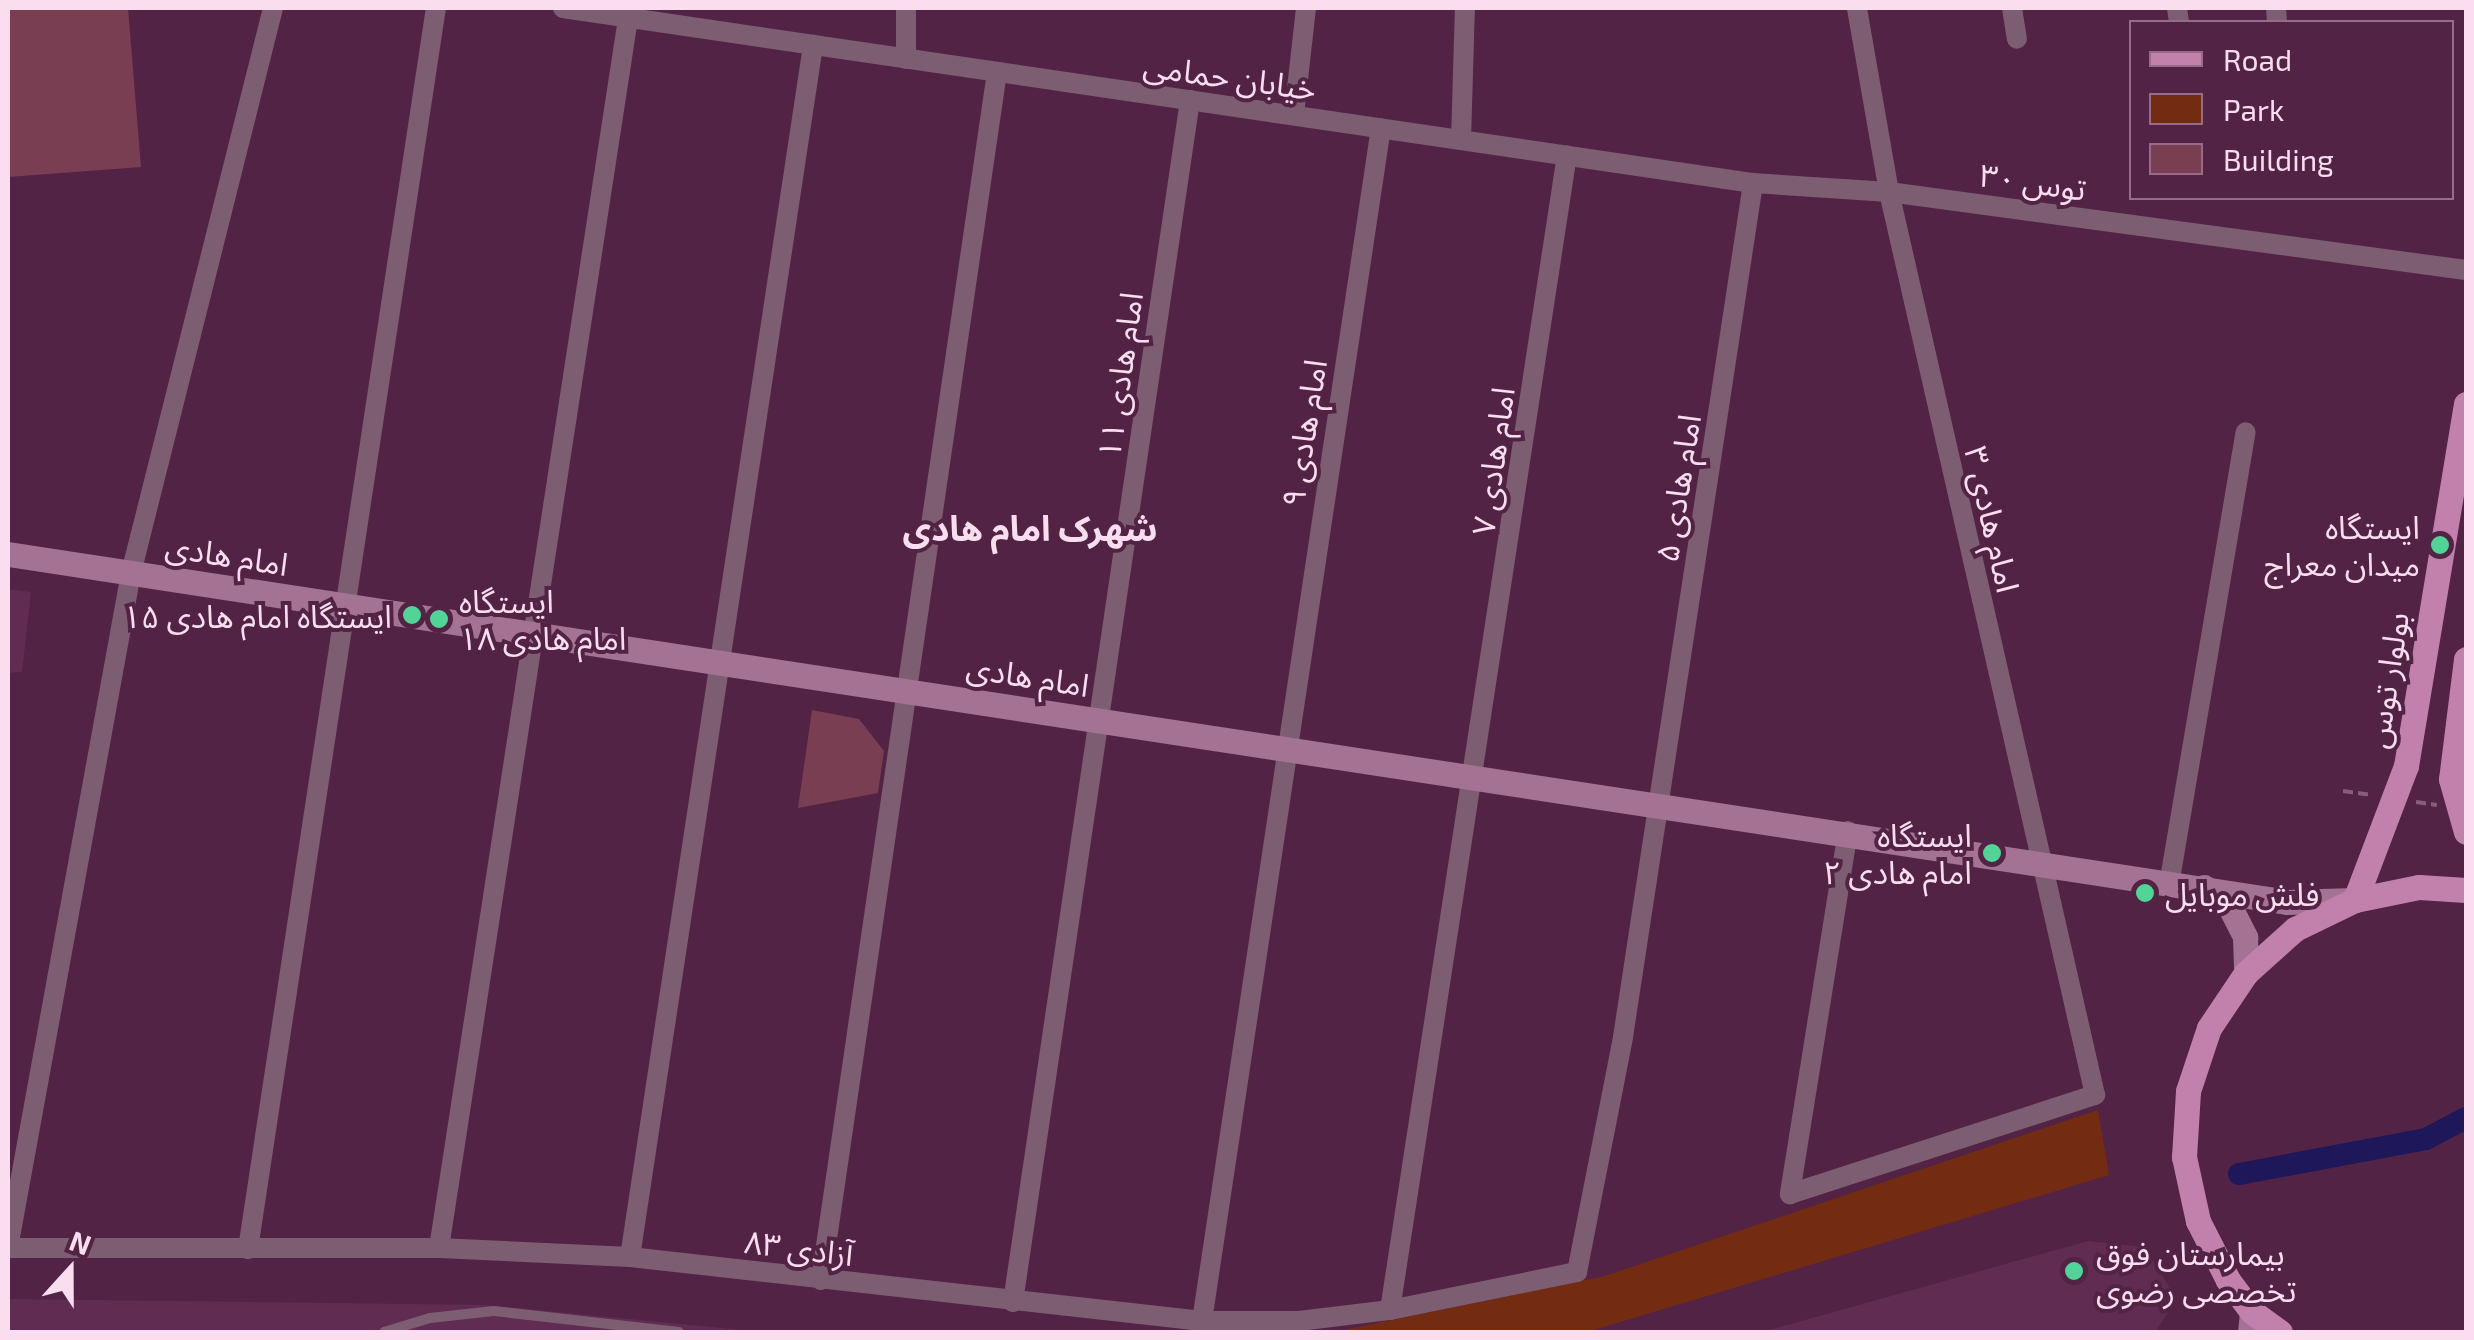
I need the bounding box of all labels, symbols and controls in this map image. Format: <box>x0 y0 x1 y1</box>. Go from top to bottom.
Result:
legend <box>2129 20 2454 200</box>
text: Road <box>2223 41 2292 77</box>
street label: خیابان حمامی <box>1141 45 1319 107</box>
text: Park <box>2223 91 2284 127</box>
text: Building <box>2223 141 2334 177</box>
street label: توس ۳۰ <box>1977 155 2089 207</box>
street label: امام هادی ۱۱ <box>1088 289 1150 461</box>
street label: امام هادی ۹ <box>1272 356 1334 510</box>
street label: امام هادی ۷ <box>1463 385 1521 537</box>
street label: امام هادی ۵ <box>1646 411 1708 565</box>
street label: امام هادی ۳ <box>1958 442 2028 596</box>
district label: شهرک امام هادی <box>902 506 1158 548</box>
place label: ایستگاه میدان معراج <box>2264 508 2420 583</box>
street label: امام هادی <box>163 525 291 583</box>
marker: ایستگاه میدان معراج <box>2429 534 2451 556</box>
place label: ایستگاه امام هادی ۱۸ <box>459 582 626 657</box>
place label: ایستگاه امام هادی ۱۵ <box>123 596 392 634</box>
marker: ایستگاه امام هادی ۱۵ <box>401 604 423 626</box>
marker: ایستگاه امام هادی ۱۸ <box>428 608 450 630</box>
street label: بولوار توس <box>2356 609 2416 751</box>
street label: امام هادی <box>964 646 1092 704</box>
place label: ایستگاه امام هادی ۲ <box>1823 816 1972 891</box>
marker: ایستگاه امام هادی ۲ <box>1981 842 2003 864</box>
place label: فلش موبایل <box>2165 874 2319 912</box>
marker: فلش موبایل <box>2134 882 2156 904</box>
north arrow <box>20 1220 120 1320</box>
street label: آزادی ۸۳ <box>742 1221 856 1273</box>
text: N <box>65 1222 96 1261</box>
place label: بیمارستان فوق تخصصی رضوی <box>2096 1234 2296 1309</box>
marker: بیمارستان فوق تخصصی رضوی <box>2061 1258 2087 1284</box>

